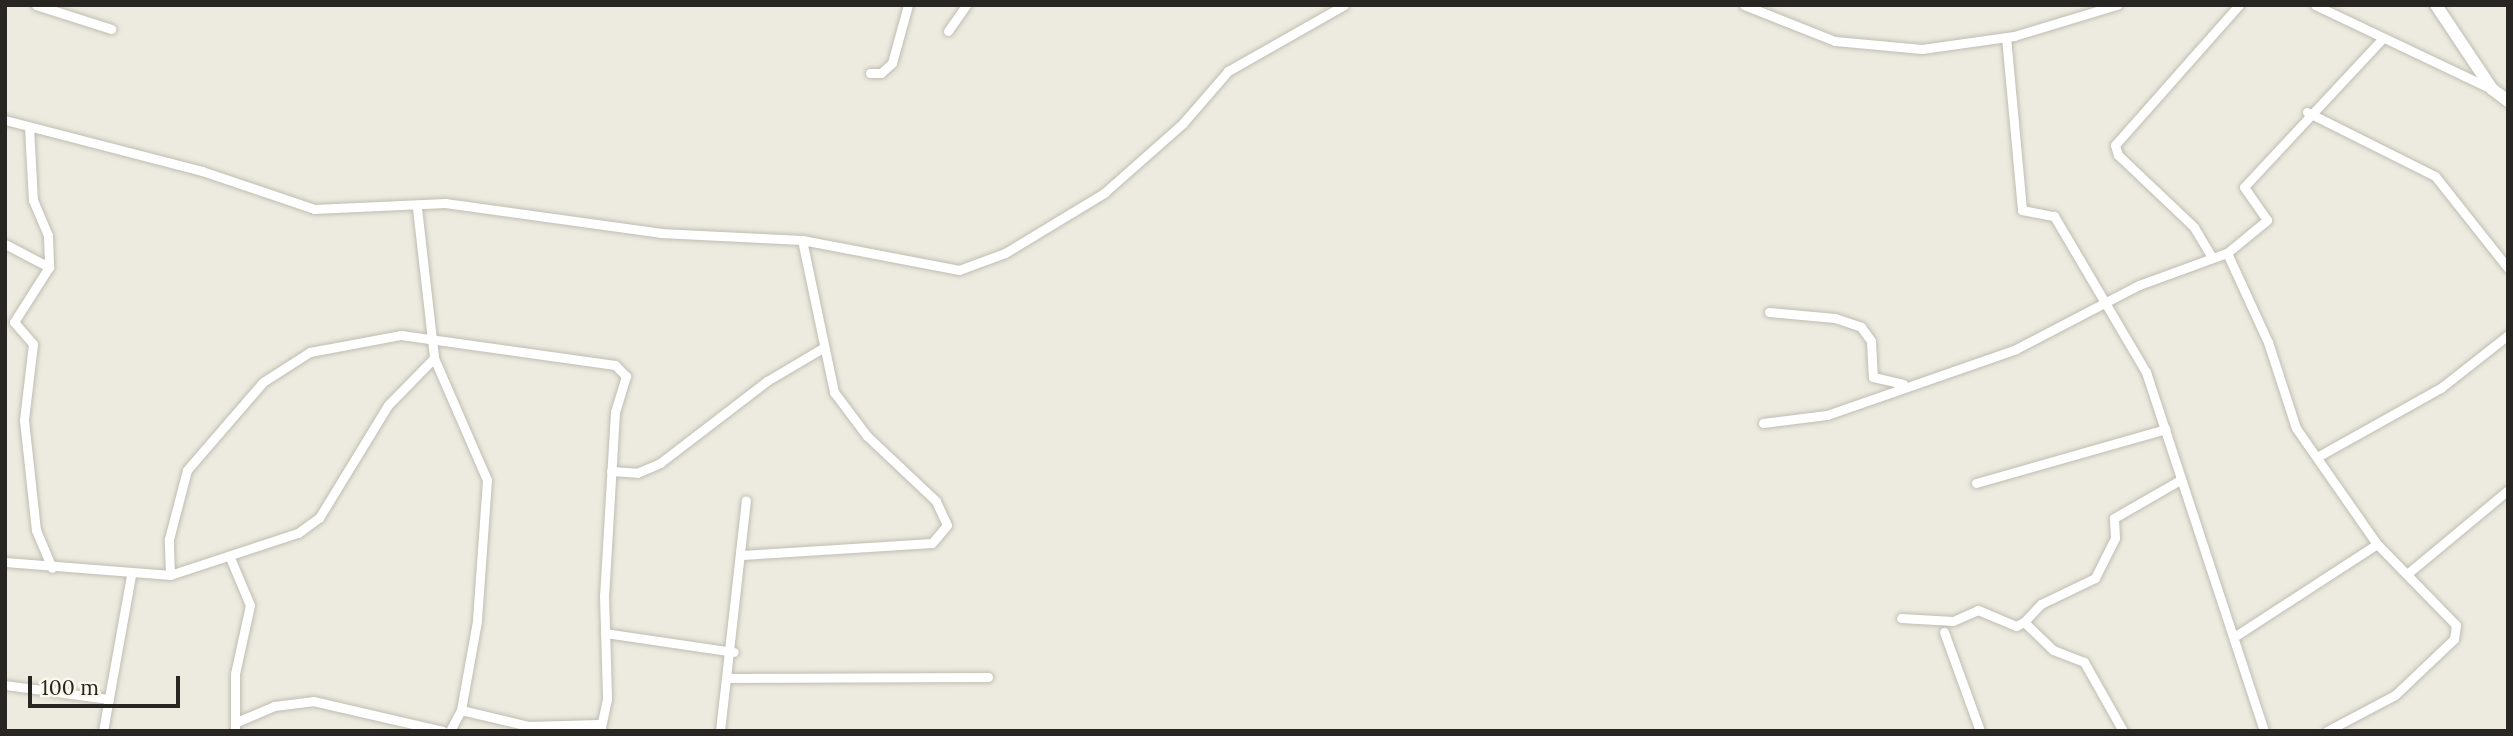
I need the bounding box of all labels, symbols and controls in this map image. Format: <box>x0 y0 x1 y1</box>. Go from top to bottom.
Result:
scale bar <box>32 662 184 706</box>
text: 100 m <box>41 674 99 701</box>

